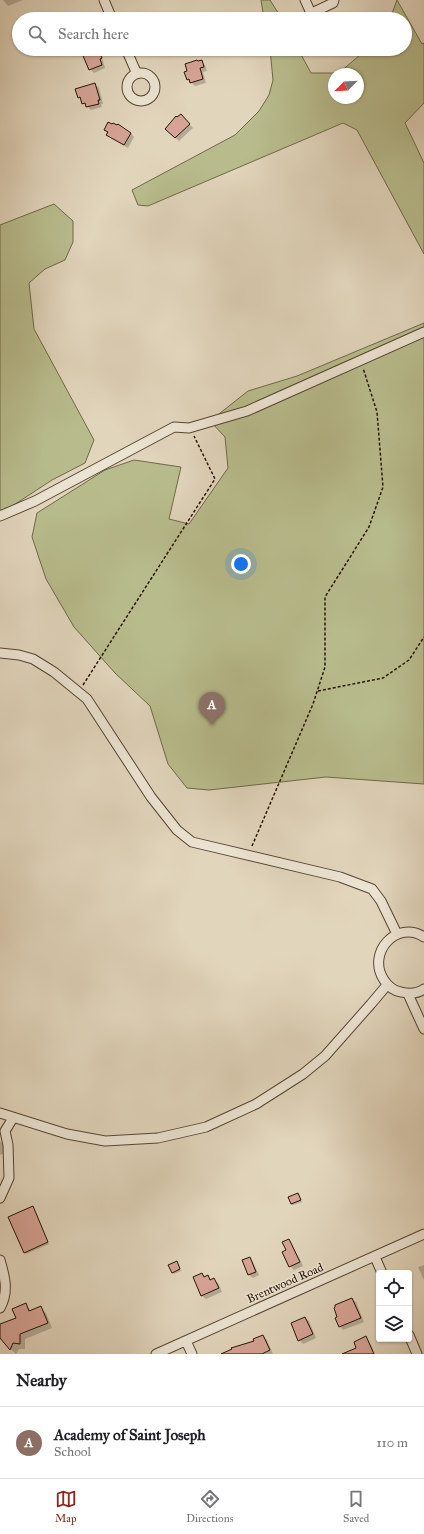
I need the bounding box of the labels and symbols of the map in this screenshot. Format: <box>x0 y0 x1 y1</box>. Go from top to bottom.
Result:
north arrow <box>328 68 364 104</box>
your location <box>231 554 251 574</box>
pin: A <box>199 692 225 725</box>
street label: Brentwood Road <box>245 1260 325 1306</box>

